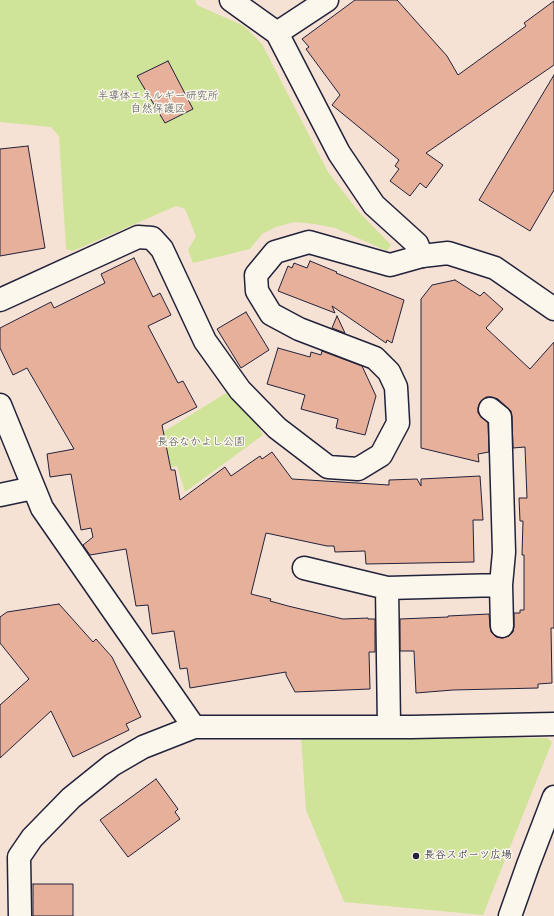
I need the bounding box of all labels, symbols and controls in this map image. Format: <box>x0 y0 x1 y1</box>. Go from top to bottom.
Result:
park label: 半導体エネルギー研究所 自然保護区 <box>98 90 218 116</box>
park label: 長谷なかよし公園 <box>157 436 245 450</box>
place label: 長谷スポーツ広場 <box>424 849 512 863</box>
marker: 長谷スポーツ広場 <box>411 851 421 861</box>

